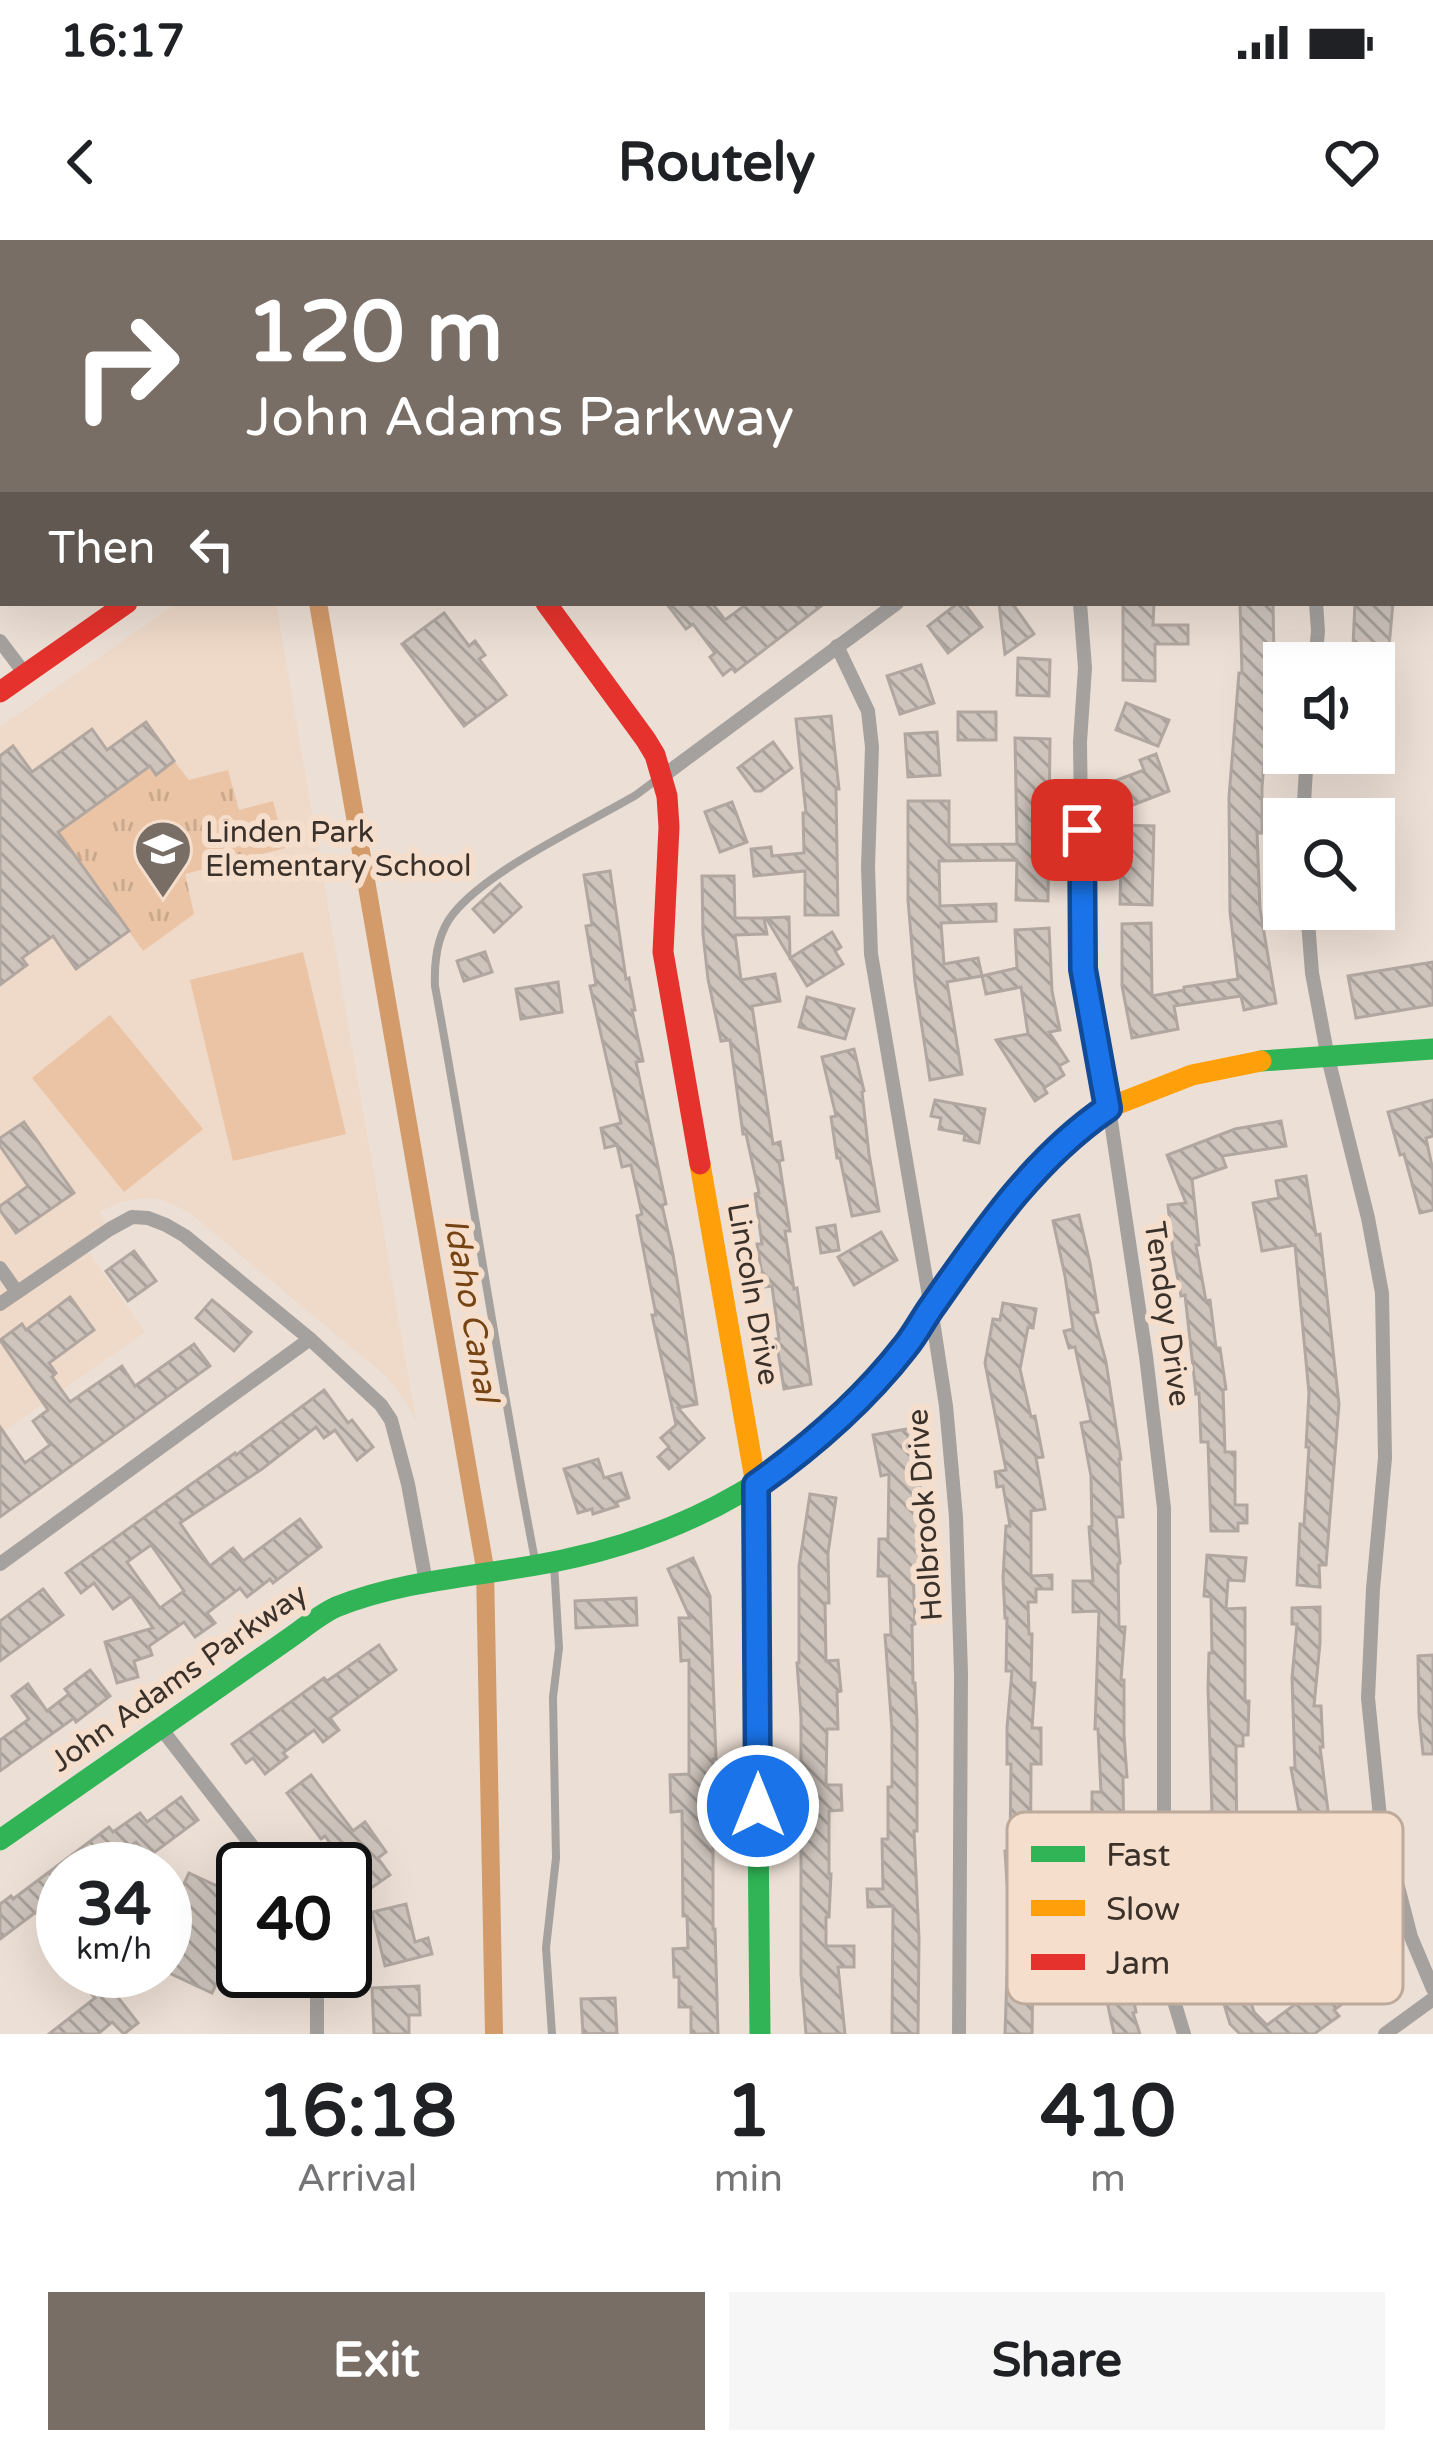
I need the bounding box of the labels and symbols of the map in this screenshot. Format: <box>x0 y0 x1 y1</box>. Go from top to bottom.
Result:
pin <box>1031 779 1133 881</box>
place label: Linden Park Elementary School <box>205 814 471 885</box>
school or university icon: Linden Park Elementary School <box>132 818 194 900</box>
street label: Lincoln Drive <box>719 1200 787 1388</box>
water label: Idaho Canal <box>436 1215 507 1408</box>
street label: Tendoy Drive <box>1136 1219 1198 1409</box>
street label: Holbrook Drive <box>899 1408 951 1622</box>
street label: John Adams Parkway <box>44 1576 314 1780</box>
position arrow <box>695 1743 821 1869</box>
legend <box>1007 1812 1403 2004</box>
text: Fast <box>1106 1836 1170 1875</box>
speed limit sign: 40 <box>216 1842 372 1998</box>
text: Slow <box>1106 1890 1180 1929</box>
text: Jam <box>1106 1944 1170 1983</box>

